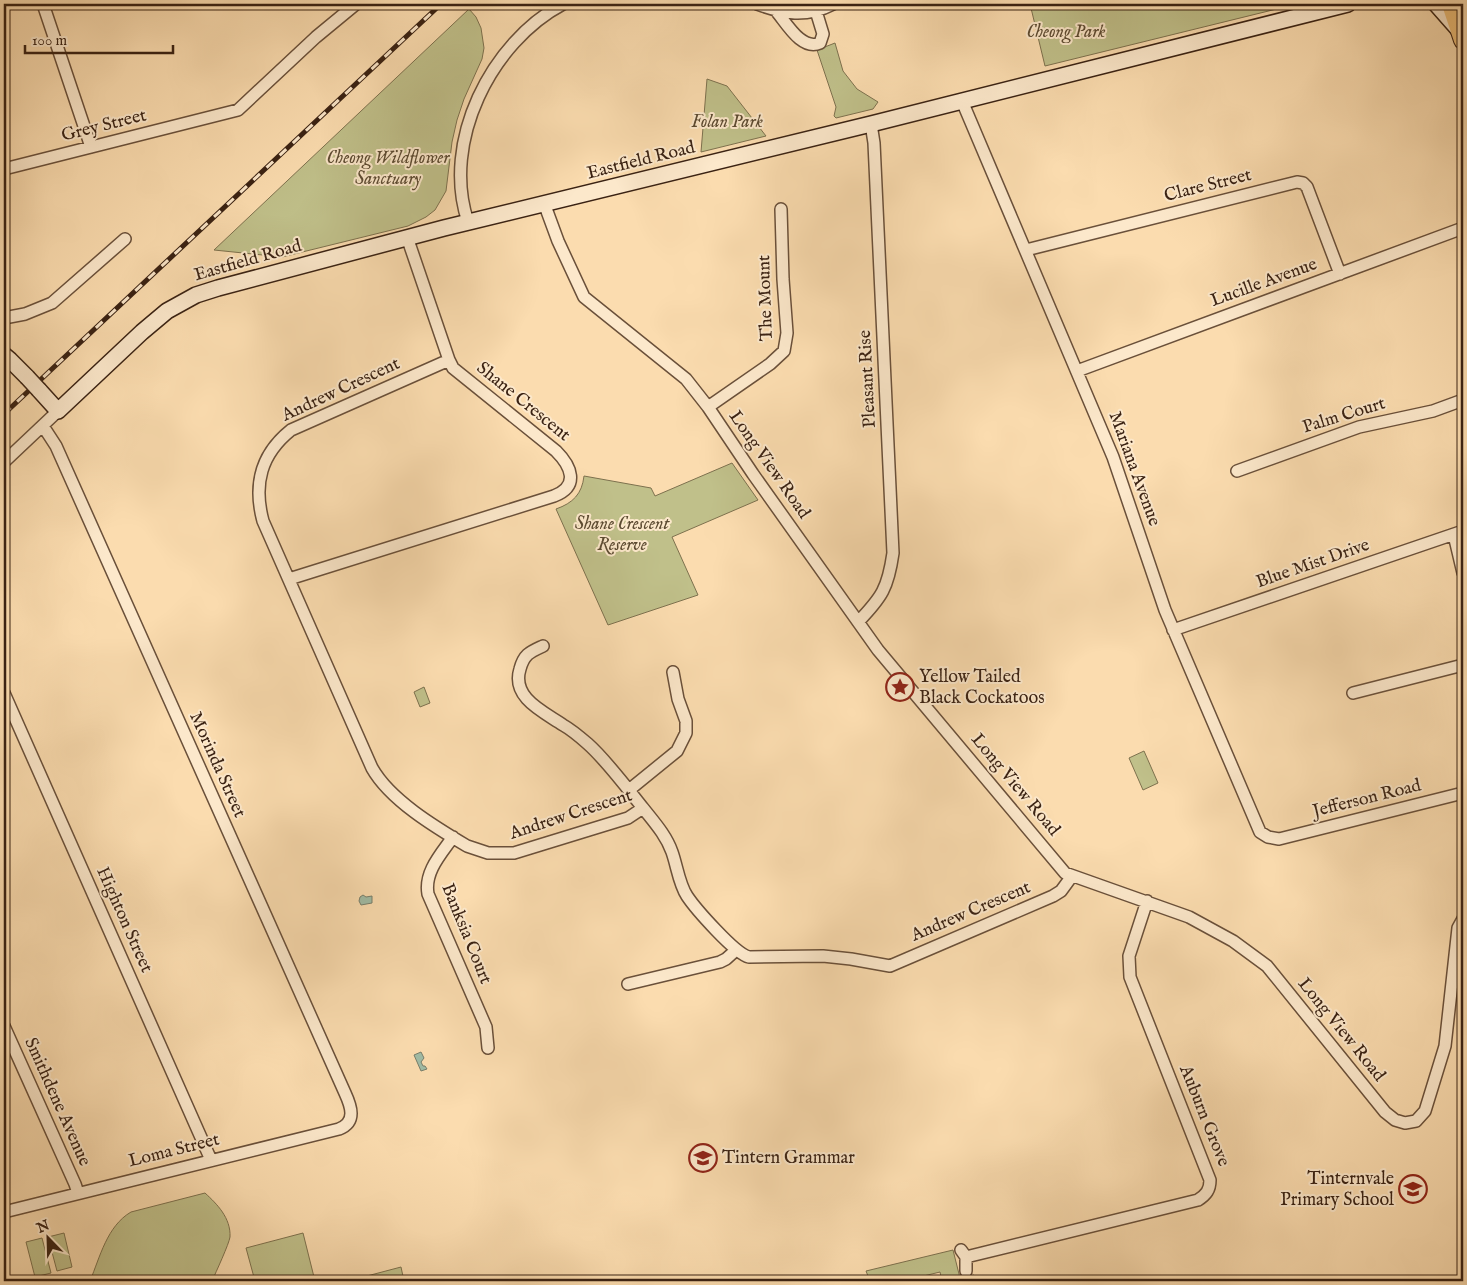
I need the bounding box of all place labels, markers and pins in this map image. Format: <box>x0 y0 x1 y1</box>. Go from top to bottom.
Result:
place label: Yellow Tailed Black Cockatoos <box>919 666 1044 710</box>
place icon: Yellow Tailed Black Cockatoos <box>885 672 915 702</box>
school or university icon: Tintern Grammar <box>688 1143 718 1173</box>
place label: Tintern Grammar <box>722 1147 855 1170</box>
place label: Tinternvale Primary School <box>1280 1168 1394 1212</box>
school or university icon: Tinternvale Primary School <box>1398 1174 1428 1204</box>

